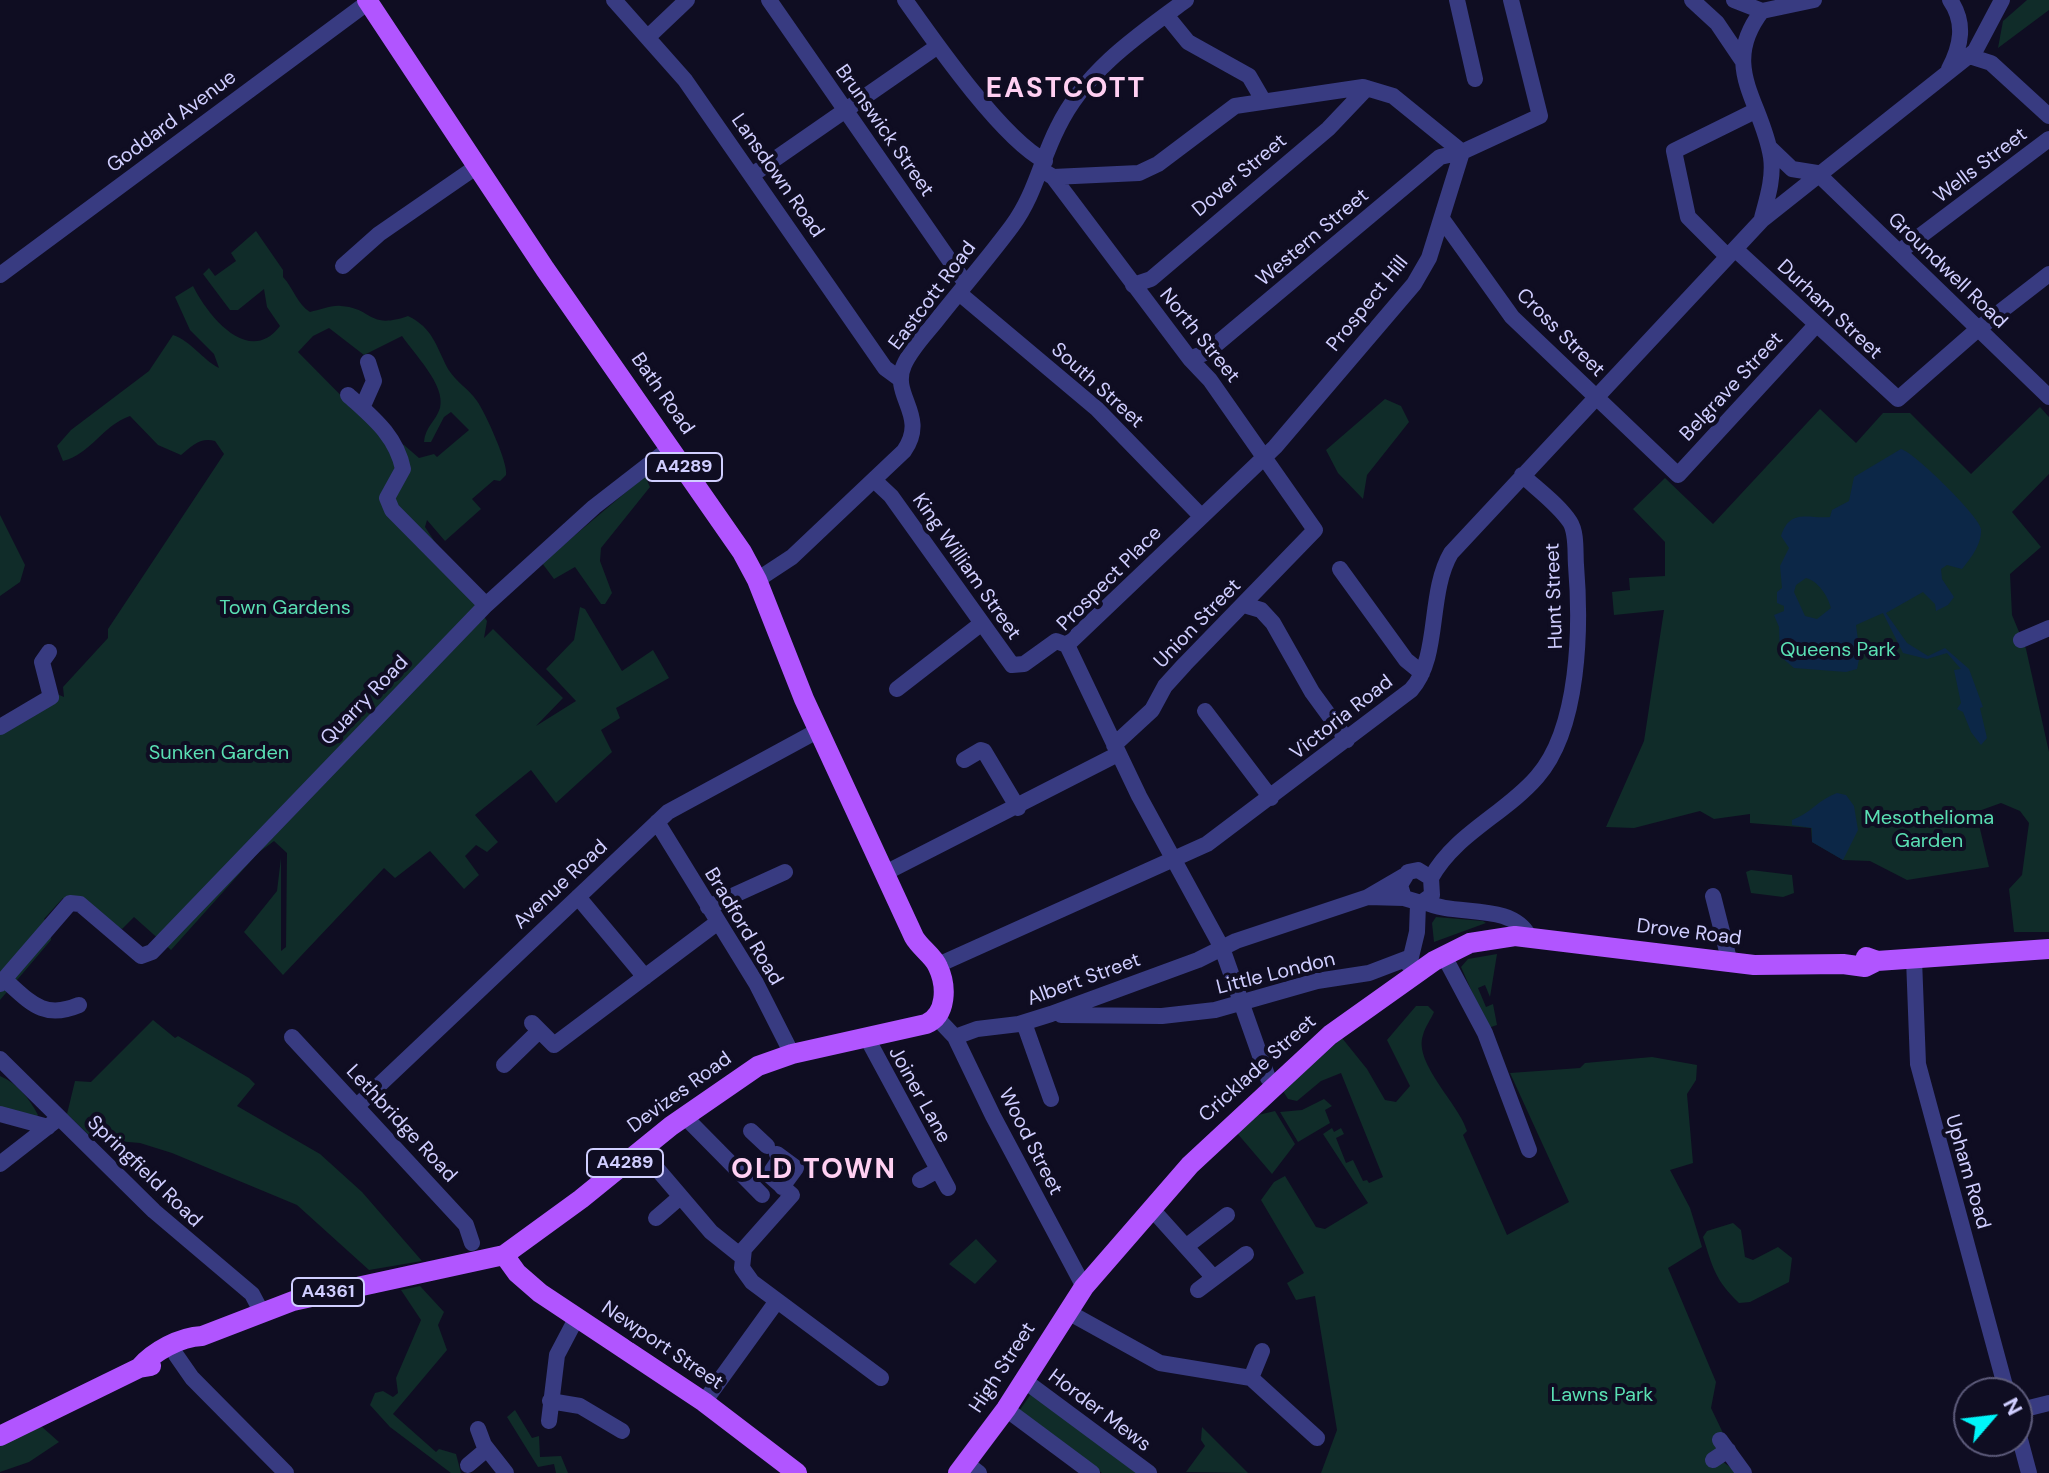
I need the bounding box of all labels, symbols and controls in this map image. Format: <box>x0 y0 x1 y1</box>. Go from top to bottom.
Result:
street label: Brunswick Street <box>830 60 938 202</box>
street label: Goddard Avenue <box>103 66 241 178</box>
district label: EASTCOTT <box>986 73 1146 107</box>
street label: Lansdown Road <box>725 109 829 243</box>
street label: Wells Street <box>1930 123 2032 209</box>
street label: Dover Street <box>1188 130 1292 222</box>
street label: Western Street <box>1252 184 1374 292</box>
street label: Groundwell Road <box>1882 208 2012 334</box>
street label: Eastcott Road <box>884 237 982 355</box>
street label: Prospect Hill <box>1322 251 1414 357</box>
street label: Durham Street <box>1772 255 1886 365</box>
street label: North Street <box>1154 284 1244 388</box>
street label: Cross Street <box>1511 284 1609 382</box>
street label: Belgrave Street <box>1675 327 1789 447</box>
street label: South Street <box>1046 338 1148 434</box>
street label: Bath Road <box>625 349 699 439</box>
road number: A4289 <box>646 453 722 481</box>
street label: King William Street <box>907 489 1025 645</box>
street label: Prospect Place <box>1053 522 1167 636</box>
street label: Hunt Street <box>1541 542 1569 650</box>
street label: Union Street <box>1150 574 1246 674</box>
park label: Town Gardens <box>219 597 351 621</box>
park label: Queens Park <box>1780 639 1896 663</box>
street label: Quarry Road <box>316 651 414 751</box>
street label: Victoria Road <box>1286 670 1398 766</box>
park label: Sunken Garden <box>149 742 289 766</box>
park label: Mesothelioma Garden <box>1864 807 1994 854</box>
street label: Avenue Road <box>509 835 613 935</box>
street label: Bradford Road <box>699 864 787 990</box>
street label: Drove Road <box>1635 915 1743 951</box>
street label: Albert Street <box>1024 948 1144 1012</box>
street label: Little London <box>1214 948 1338 1000</box>
street label: Cricklade Street <box>1194 1010 1322 1128</box>
street label: Joiner Lane <box>883 1043 955 1147</box>
street label: Devizes Road <box>623 1047 737 1139</box>
street label: Lethbridge Road <box>340 1060 462 1188</box>
street label: Wood Street <box>993 1085 1067 1199</box>
street label: Springfield Road <box>82 1111 206 1233</box>
street label: Upham Road <box>1939 1112 1995 1232</box>
road number: A4289 <box>587 1149 663 1177</box>
district label: OLD TOWN <box>731 1154 897 1188</box>
road number: A4361 <box>292 1278 364 1306</box>
street label: Newport Street <box>597 1296 727 1396</box>
street label: High Street <box>965 1318 1041 1418</box>
street label: Horder Mews <box>1043 1365 1155 1457</box>
north arrow <box>1953 1377 2033 1457</box>
park label: Lawns Park <box>1551 1384 1653 1408</box>
text: N <box>1996 1393 2029 1420</box>

